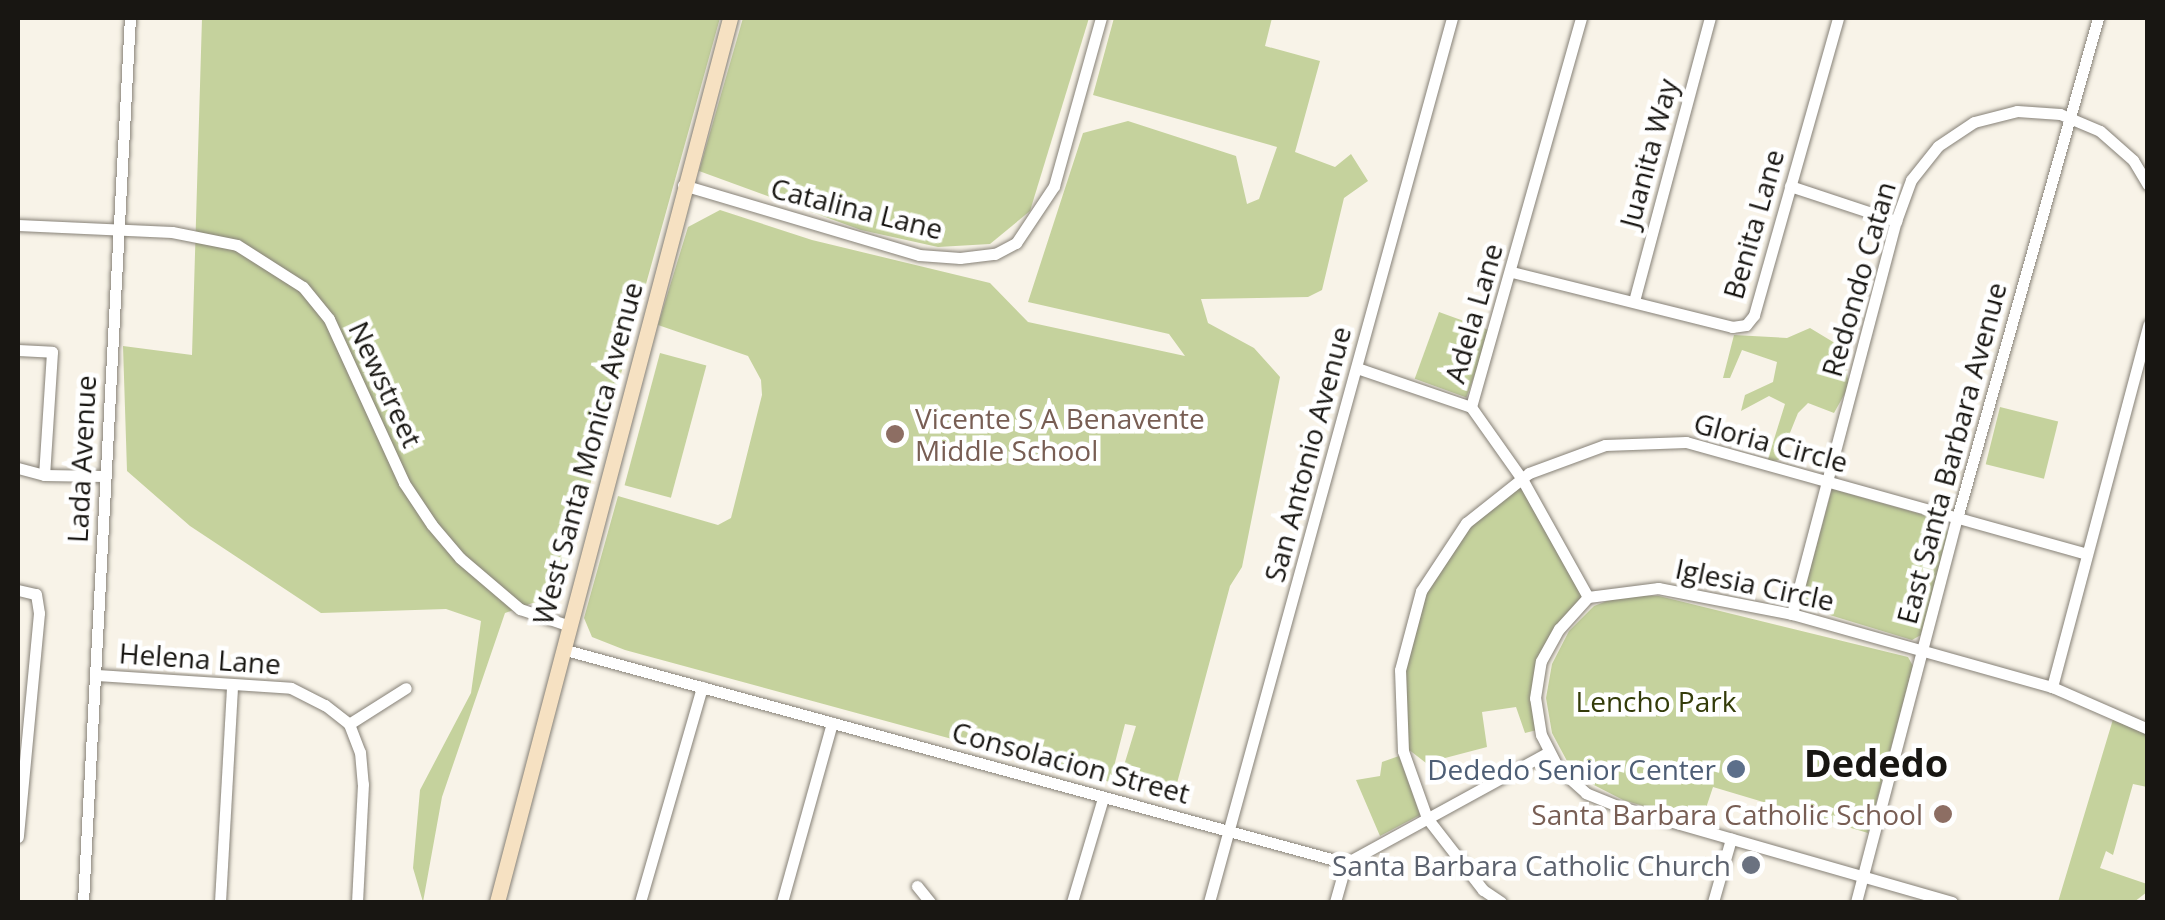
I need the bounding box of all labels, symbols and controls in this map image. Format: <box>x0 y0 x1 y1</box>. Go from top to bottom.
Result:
street label: Juanita Way <box>1612 75 1684 231</box>
street label: Benita Lane <box>1716 145 1790 303</box>
street label: Catalina Lane <box>768 170 946 246</box>
street label: Redondo Catan <box>1814 178 1902 380</box>
street label: Adela Lane <box>1437 239 1509 387</box>
street label: West Santa Monica Avenue <box>525 278 649 628</box>
street label: East Santa Barbara Avenue <box>1889 279 2013 627</box>
street label: Newstreet <box>342 316 430 452</box>
street label: San Antonio Avenue <box>1257 323 1357 585</box>
street label: Lada Avenue <box>60 374 102 544</box>
place label: Vicente S A Benavente Middle School <box>915 401 1205 467</box>
street label: Gloria Circle <box>1690 405 1852 479</box>
marker: Vicente S A Benavente Middle School <box>884 423 906 445</box>
street label: Iglesia Circle <box>1673 551 1837 617</box>
street label: Helena Lane <box>118 636 282 680</box>
park label: Lencho Park <box>1576 684 1736 718</box>
street label: Consolacion Street <box>949 714 1193 810</box>
district label: Dededo <box>1804 740 1948 786</box>
place label: Dededo Senior Center <box>1427 752 1716 786</box>
marker: Dededo Senior Center <box>1725 758 1747 780</box>
place label: Santa Barbara Catholic School <box>1531 797 1923 831</box>
marker: Santa Barbara Catholic School <box>1932 803 1954 825</box>
place label: Santa Barbara Catholic Church <box>1332 848 1731 882</box>
marker: Santa Barbara Catholic Church <box>1740 854 1762 876</box>

